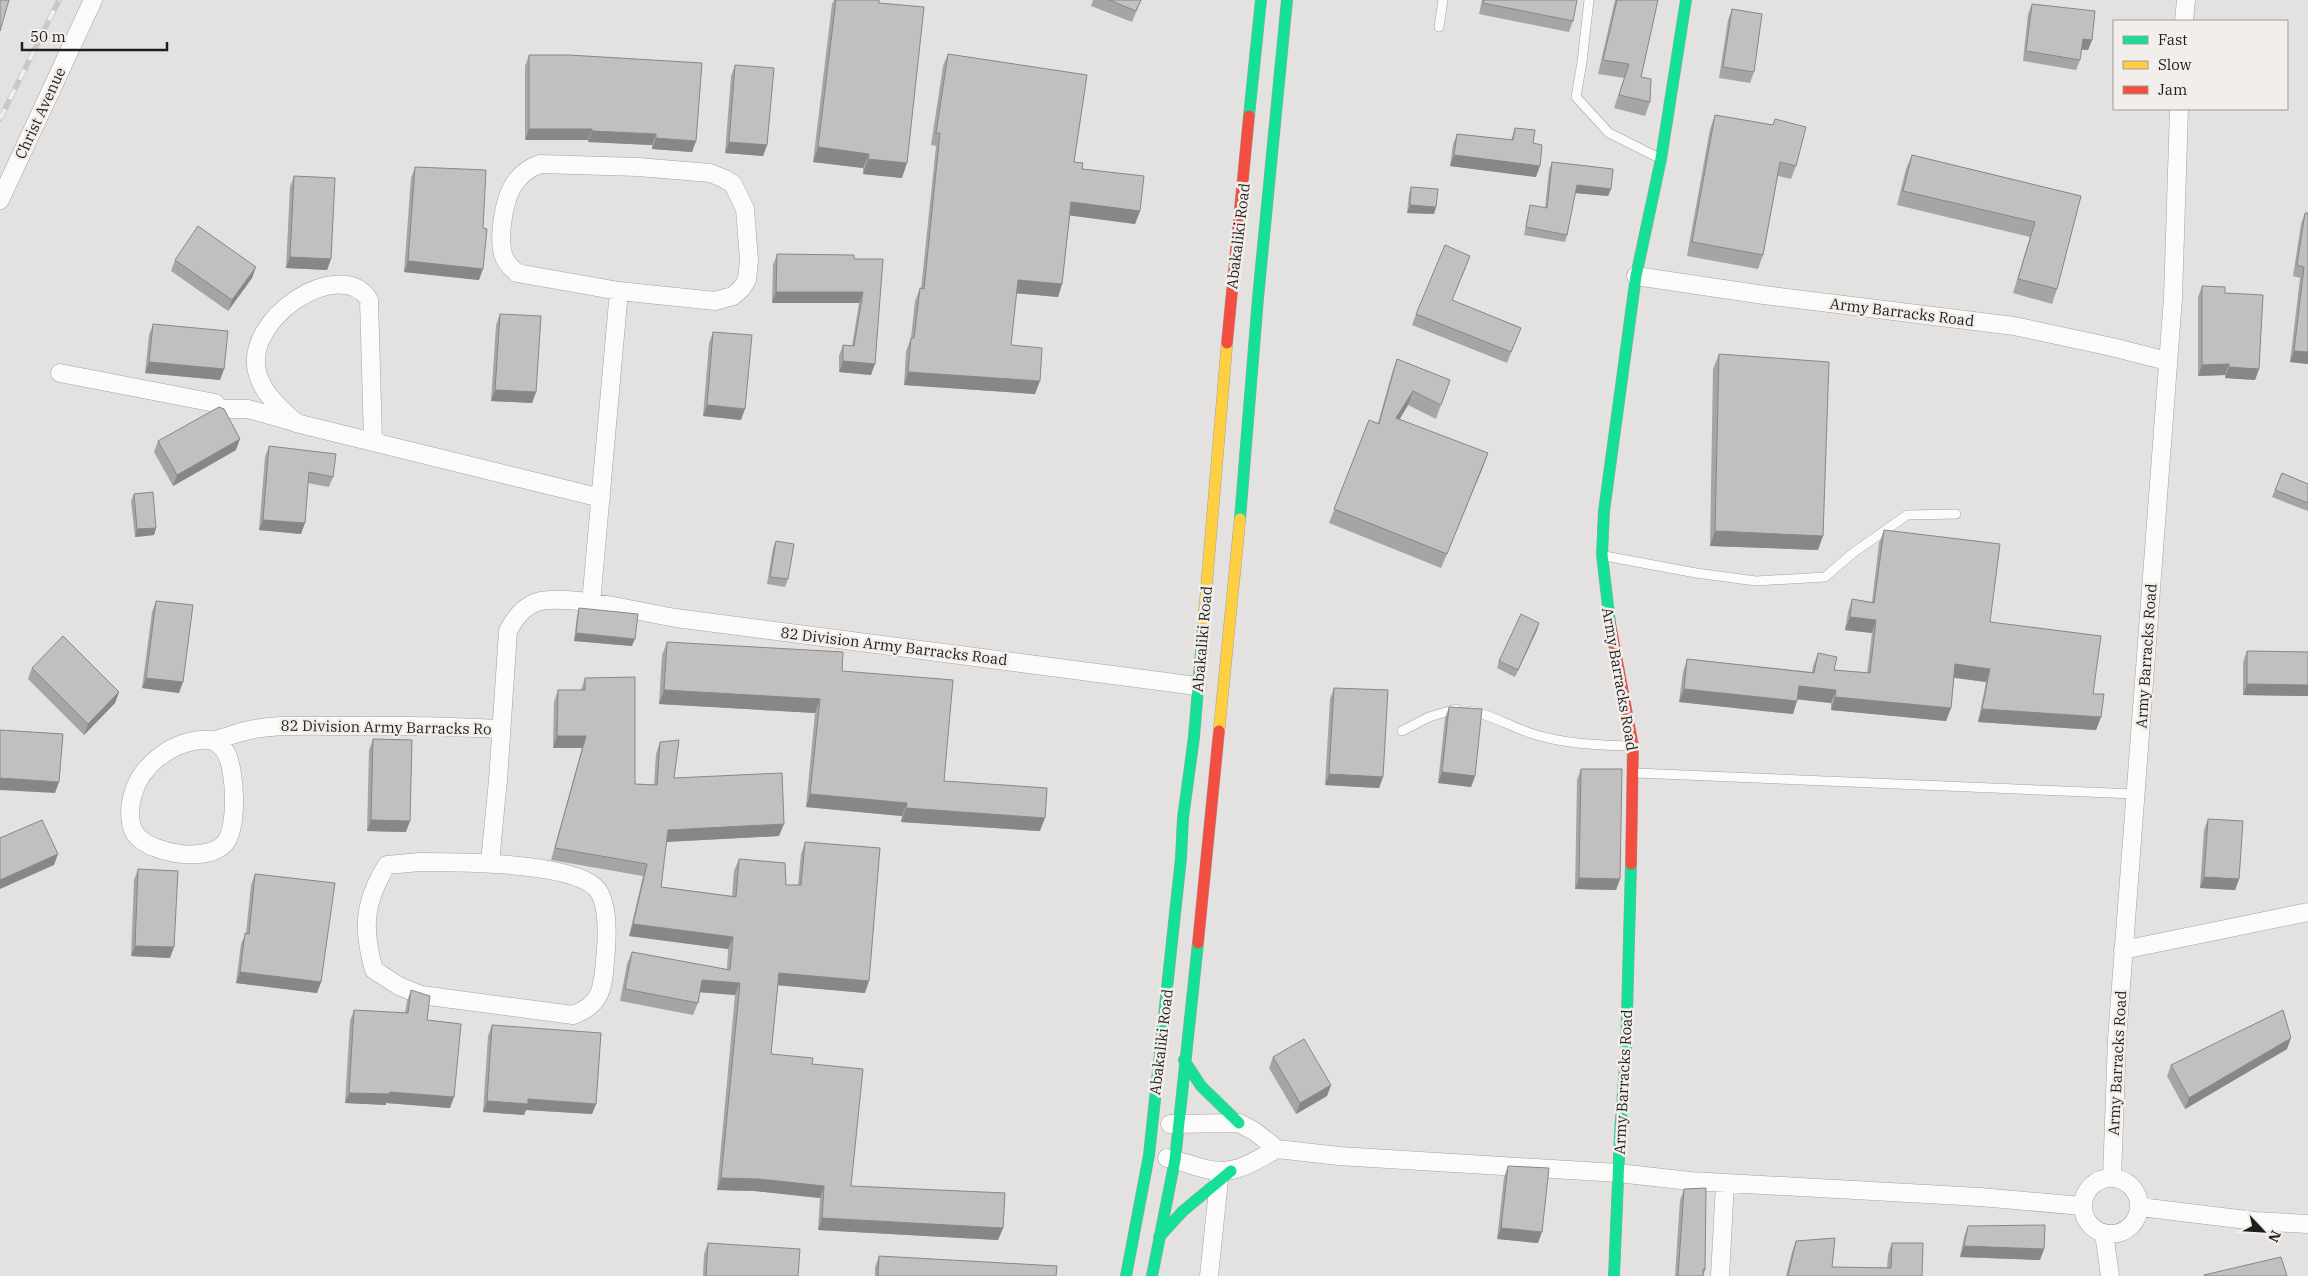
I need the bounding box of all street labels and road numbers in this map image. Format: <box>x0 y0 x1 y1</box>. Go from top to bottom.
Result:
street label: Christ Avenue <box>10 64 70 162</box>
street label: Abakaliki Road <box>1222 182 1254 290</box>
street label: Army Barracks Road <box>1829 294 1975 330</box>
street label: Army Barracks Road <box>2131 583 2161 729</box>
street label: Abakaliki Road <box>1188 585 1216 693</box>
street label: Army Barracks Road <box>1598 606 1642 752</box>
street label: 82 Division Army Barracks Road <box>779 623 1009 669</box>
street label: 82 Division Army Barracks Ro <box>280 716 492 738</box>
street label: Abakaliki Road <box>1145 988 1177 1096</box>
street label: Army Barracks Road <box>2104 990 2130 1136</box>
street label: Army Barracks Road <box>1610 1009 1636 1155</box>

